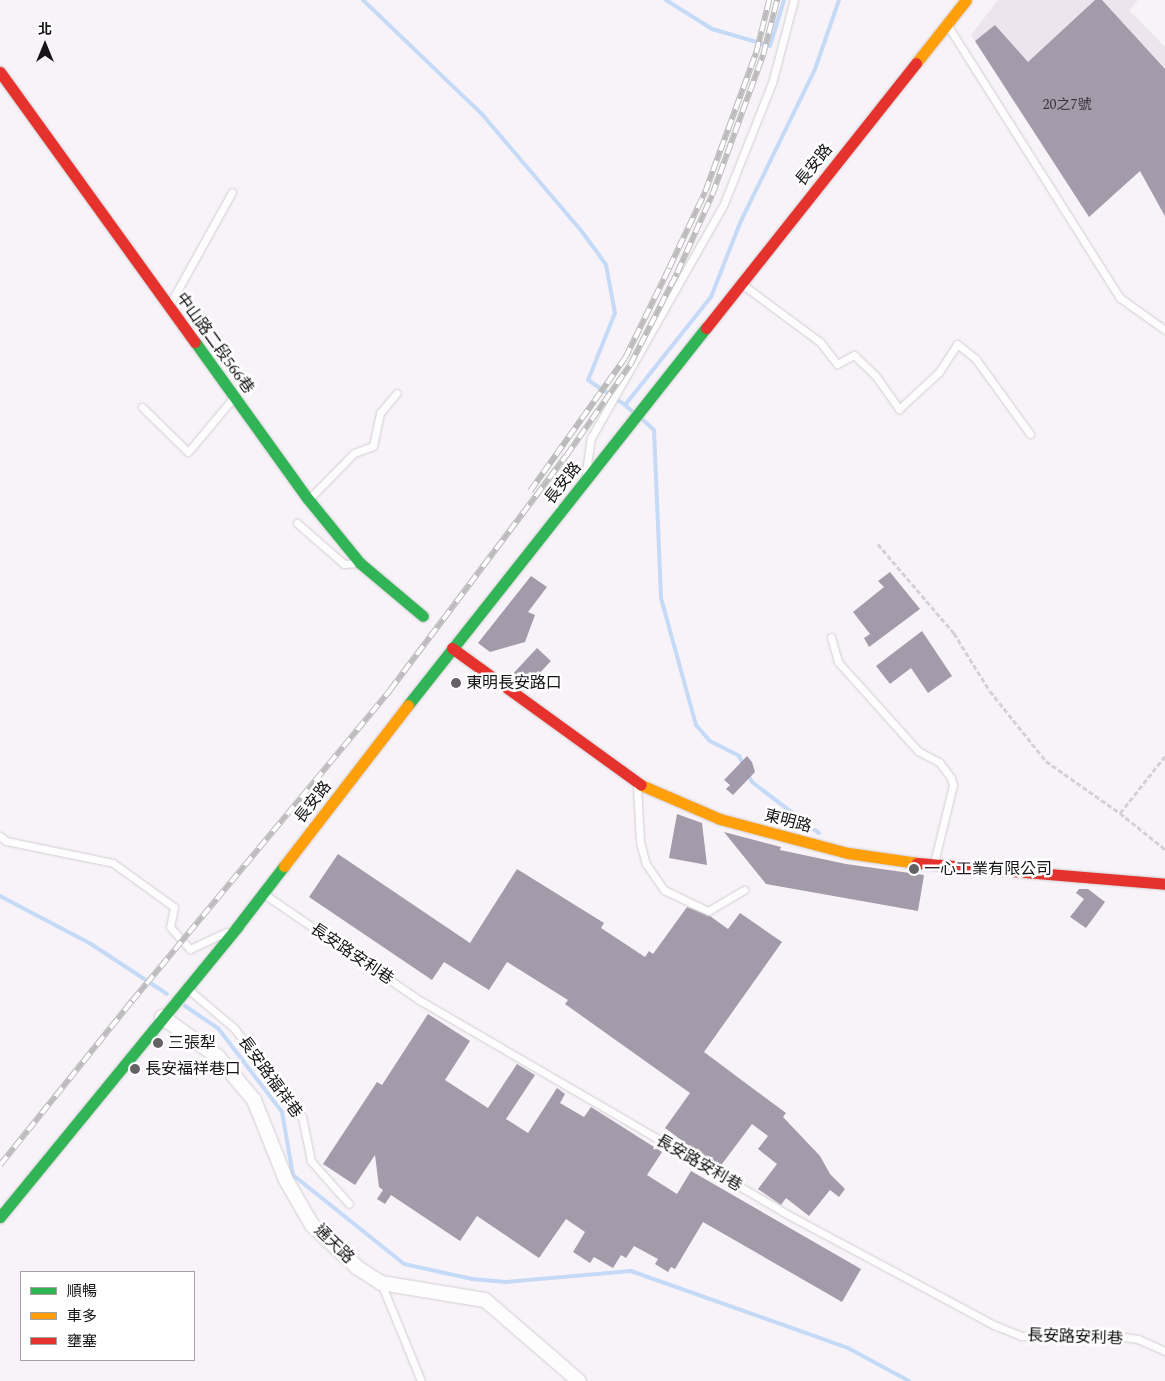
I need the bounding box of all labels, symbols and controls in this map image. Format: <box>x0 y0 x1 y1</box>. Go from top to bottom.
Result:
text: 北 <box>38 19 52 40</box>
north arrow <box>20 20 70 70</box>
house number: 20之7號 <box>1043 97 1091 113</box>
street label: 長安路 <box>791 140 837 190</box>
street label: 中山路二段566巷 <box>172 289 258 397</box>
street label: 長安路 <box>541 458 585 508</box>
place label: 東明長安路口 <box>466 673 562 693</box>
marker: 東明長安路口 <box>450 677 462 689</box>
street label: 長安路 <box>291 777 335 827</box>
street label: 東明路 <box>762 806 814 836</box>
place label: 一心工業有限公司 <box>924 859 1052 879</box>
marker: 一心工業有限公司 <box>908 863 920 875</box>
street label: 長安路安利巷 <box>307 919 397 989</box>
place label: 三張犁 <box>168 1033 216 1053</box>
street label: 長安路福祥巷 <box>234 1033 306 1121</box>
marker: 三張犁 <box>152 1037 164 1049</box>
place label: 長安福祥巷口 <box>145 1059 241 1079</box>
marker: 長安福祥巷口 <box>129 1063 141 1075</box>
street label: 長安路安利巷 <box>653 1131 745 1195</box>
street label: 通天路 <box>310 1220 358 1268</box>
legend <box>20 1271 195 1361</box>
text: 順暢 <box>67 1280 97 1303</box>
text: 車多 <box>67 1305 97 1328</box>
street label: 長安路安利巷 <box>1027 1326 1123 1348</box>
text: 壅塞 <box>67 1330 97 1353</box>

